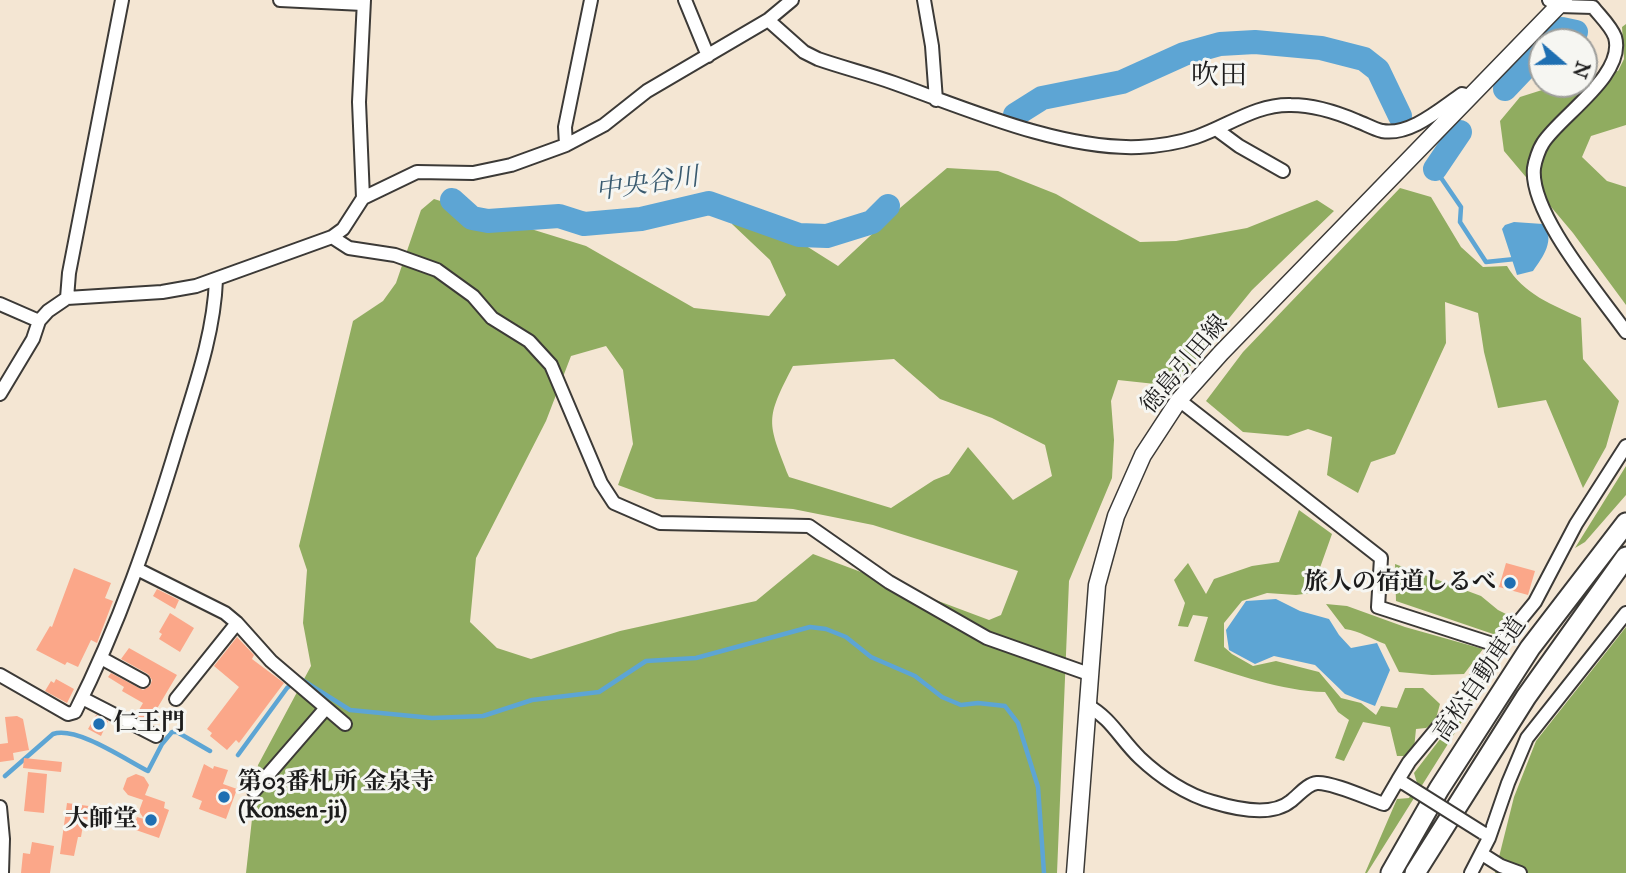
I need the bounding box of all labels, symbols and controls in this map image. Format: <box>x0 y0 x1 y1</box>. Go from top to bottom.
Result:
north arrow <box>1528 28 1598 98</box>
text: N <box>1568 58 1595 81</box>
district label: 吹田 <box>1191 60 1247 94</box>
water label: 中央谷川 <box>593 162 701 208</box>
street label: 徳島引田線 <box>1135 310 1235 420</box>
place label: 旅人の宿道しるべ <box>1304 569 1496 597</box>
marker: 旅人の宿道しるべ <box>1502 575 1518 591</box>
street label: 高松自動車道 <box>1429 612 1533 748</box>
place label: 仁王門 <box>113 710 185 738</box>
marker: 仁王門 <box>91 716 107 732</box>
place label: 第03番札所 金泉寺 (Konsen-ji) <box>238 769 435 825</box>
marker: 第03番札所 金泉寺 (Konsen-ji) <box>216 789 232 805</box>
place label: 大師堂 <box>65 806 137 834</box>
marker: 大師堂 <box>143 812 159 828</box>

